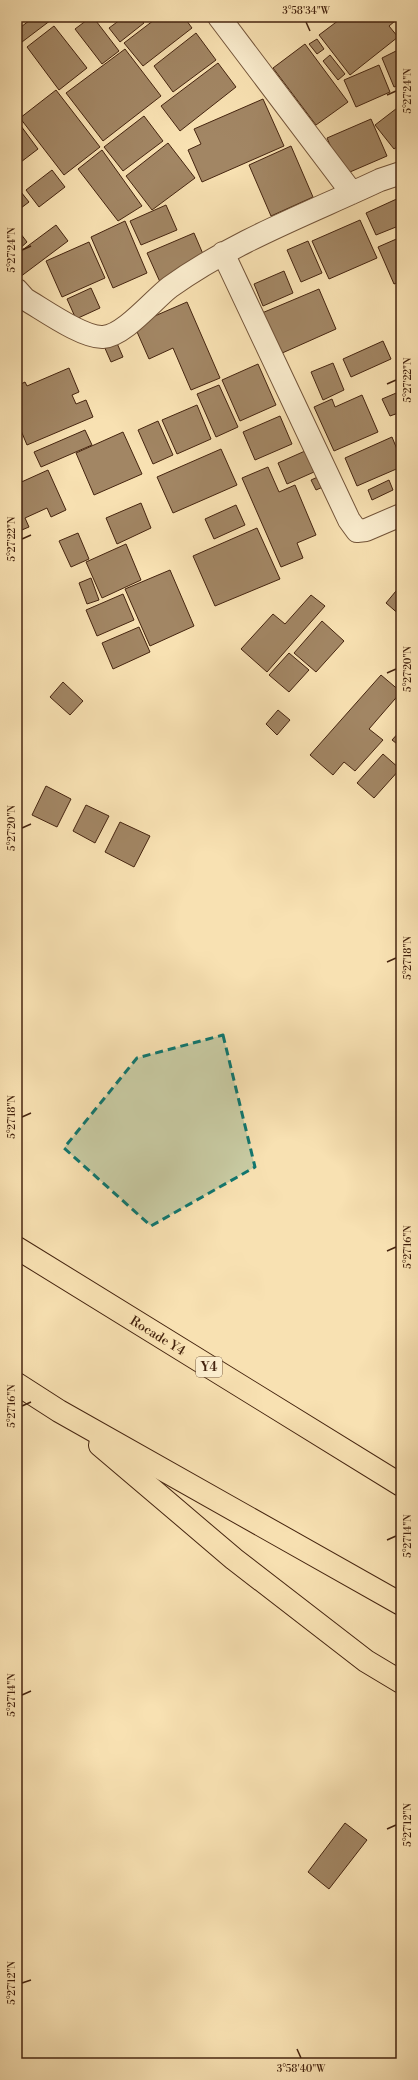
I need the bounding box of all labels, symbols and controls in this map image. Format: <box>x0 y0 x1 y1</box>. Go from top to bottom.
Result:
text: 3°58'34"W <box>282 5 331 17</box>
text: 5°27'24"N <box>402 68 414 114</box>
text: 5°27'24"N <box>6 227 18 273</box>
text: 5°27'22"N <box>402 357 414 402</box>
text: 5°27'22"N <box>6 516 18 561</box>
text: 5°27'20"N <box>402 646 414 692</box>
text: 5°27'20"N <box>6 805 18 851</box>
text: 5°27'18"N <box>402 936 414 980</box>
text: 5°27'18"N <box>6 1095 18 1139</box>
text: 5°27'16"N <box>402 1225 414 1269</box>
street label: Rocade Y4 <box>127 1313 189 1359</box>
road number: Y4 <box>196 1357 222 1377</box>
text: 5°27'16"N <box>6 1384 18 1428</box>
text: 5°27'14"N <box>402 1514 414 1558</box>
text: 5°27'14"N <box>6 1673 18 1717</box>
text: 5°27'12"N <box>402 1803 414 1847</box>
text: 5°27'12"N <box>6 1961 18 2005</box>
text: 3°58'40"W <box>277 2063 326 2075</box>

